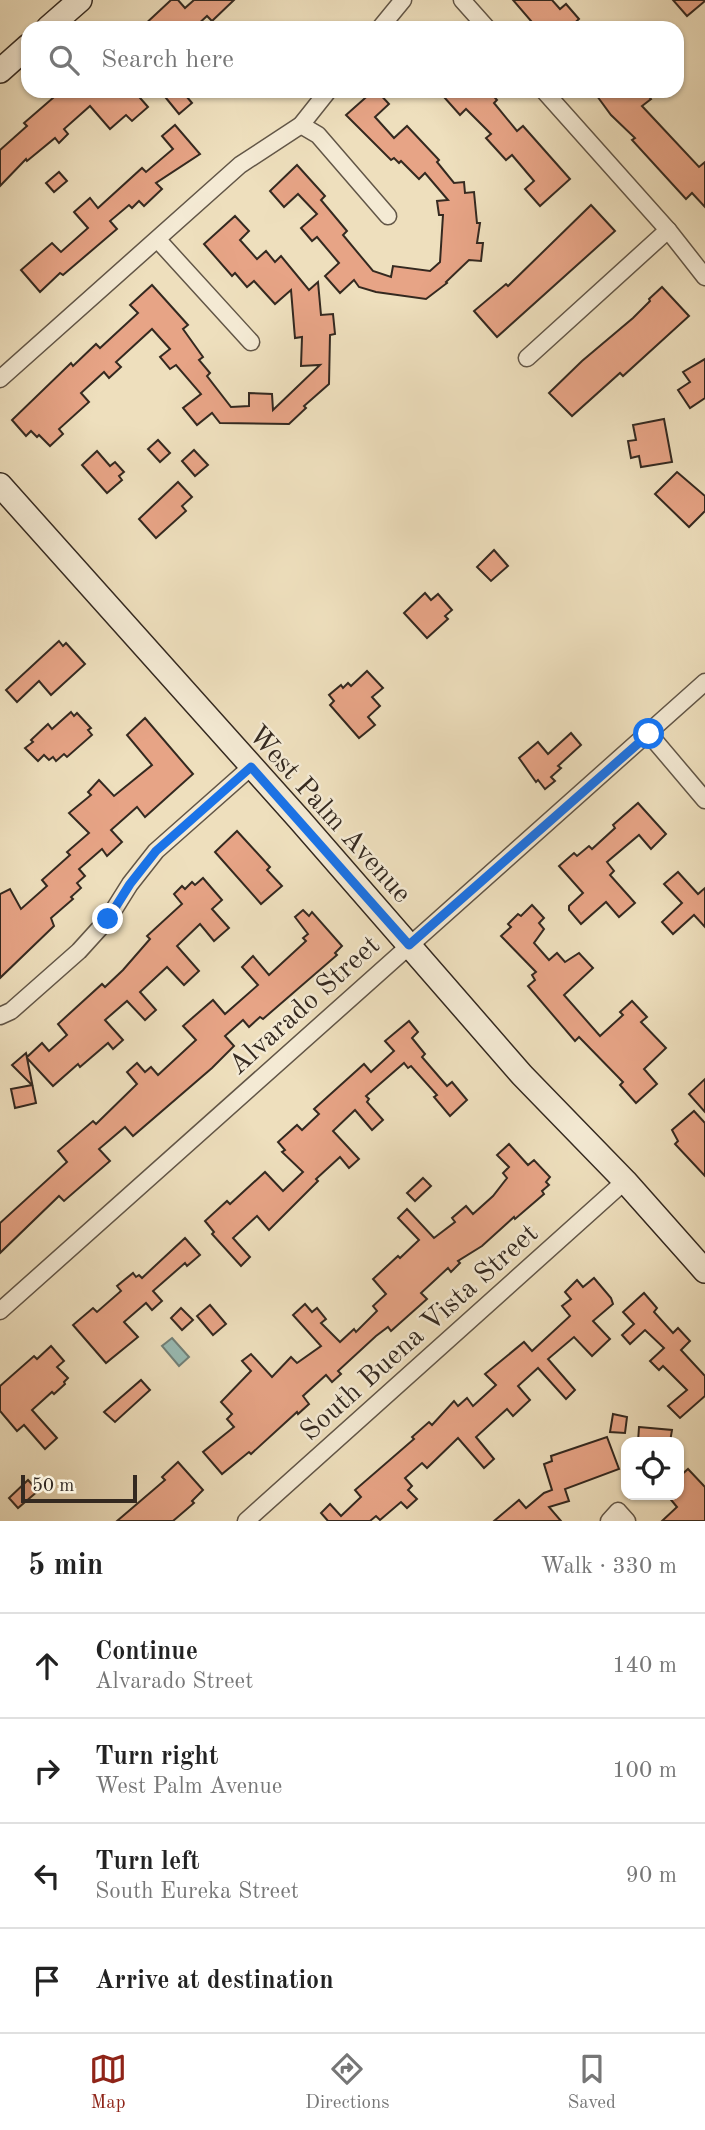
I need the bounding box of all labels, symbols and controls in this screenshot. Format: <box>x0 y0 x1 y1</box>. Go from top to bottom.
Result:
search box <box>21 21 684 98</box>
icon: search <box>45 41 83 79</box>
text: Search here <box>101 47 234 73</box>
route start <box>633 718 664 749</box>
street label: West Palm Avenue <box>242 721 415 909</box>
route end <box>92 903 123 934</box>
street label: Alvarado Street <box>224 931 386 1081</box>
street label: South Buena Vista Street <box>296 1220 544 1447</box>
map controls <box>621 1437 684 1500</box>
button: locate <box>621 1437 684 1500</box>
scale bar <box>21 1472 136 1504</box>
text: 50 m <box>32 1477 74 1496</box>
text: 5 min <box>28 1551 103 1581</box>
text: Walk · 330 m <box>541 1555 677 1578</box>
text: Continue <box>95 1639 198 1665</box>
icon: ahead <box>28 1647 66 1685</box>
text: 140 m <box>612 1654 677 1677</box>
text: Alvarado Street <box>95 1670 253 1693</box>
text: Turn right <box>95 1744 218 1770</box>
icon: right <box>28 1752 66 1790</box>
text: 100 m <box>612 1759 677 1782</box>
text: West Palm Avenue <box>95 1775 282 1798</box>
text: Turn left <box>95 1849 200 1875</box>
icon: left <box>28 1857 66 1895</box>
text: 90 m <box>626 1864 677 1887</box>
text: South Eureka Street <box>95 1880 299 1903</box>
icon: arrive <box>28 1962 66 2000</box>
text: Arrive at destination <box>95 1968 334 1994</box>
tab: Map <box>89 2050 127 2115</box>
tab: Directions <box>305 2050 390 2115</box>
tab: Saved <box>568 2050 616 2115</box>

